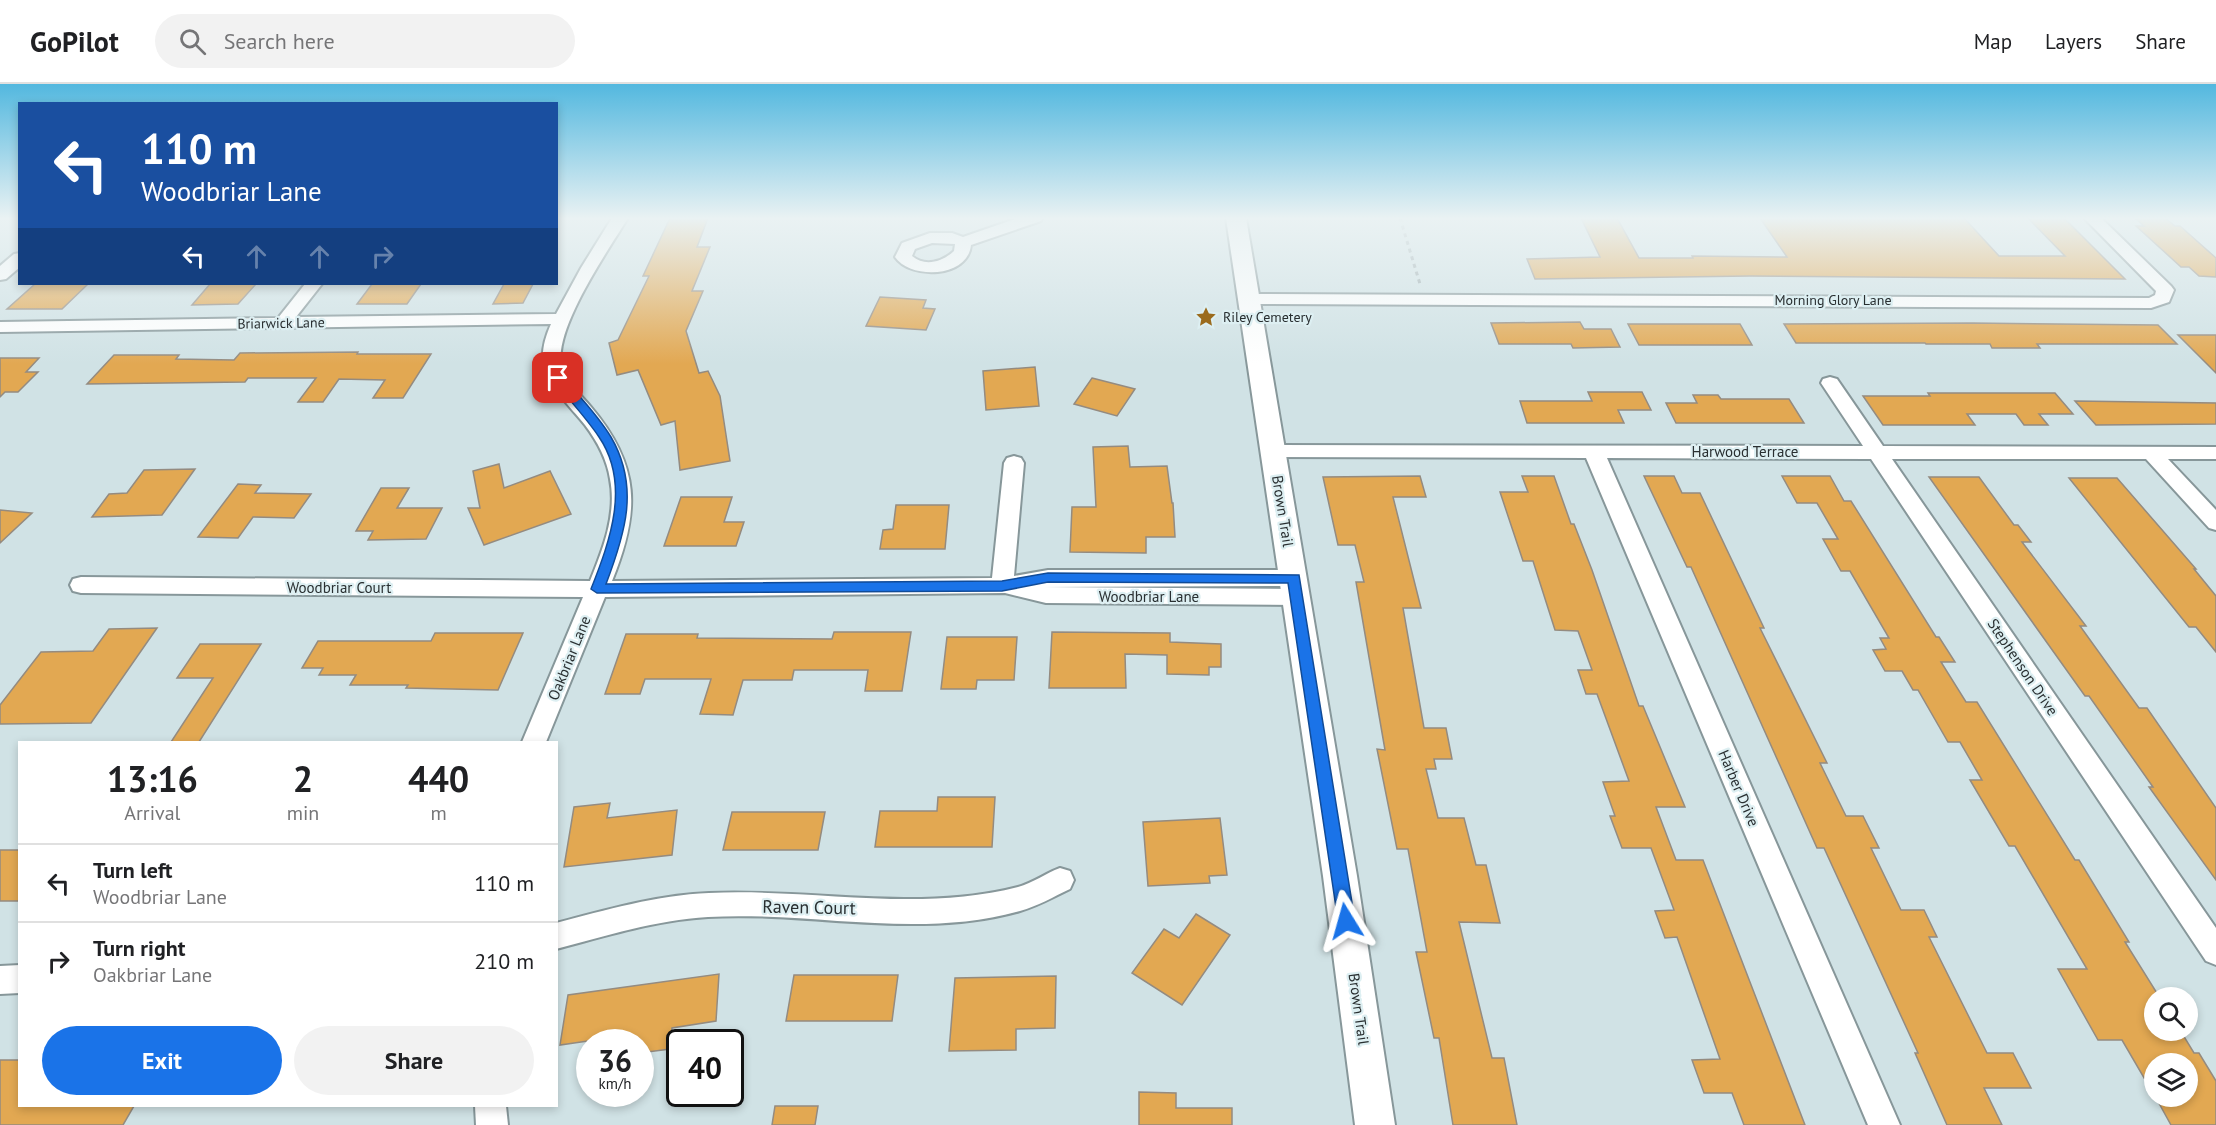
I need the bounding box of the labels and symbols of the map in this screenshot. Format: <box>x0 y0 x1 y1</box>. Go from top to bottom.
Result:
street label: Morning Glory Lane <box>1774 291 1892 309</box>
place icon: Riley Cemetery <box>1194 305 1218 329</box>
place label: Riley Cemetery <box>1223 308 1312 326</box>
street label: Briarwick Lane <box>237 313 325 333</box>
pin <box>532 352 583 403</box>
street label: Harwood Terrace <box>1692 442 1798 461</box>
street label: Brown Trail <box>1268 474 1298 549</box>
street label: Woodbriar Court <box>287 578 391 597</box>
street label: Woodbriar Lane <box>1099 587 1199 606</box>
street label: Oakbriar Lane <box>543 613 595 703</box>
street label: Stephenson Drive <box>1984 615 2062 719</box>
street label: Harber Drive <box>1714 747 1764 829</box>
position arrow <box>1314 889 1378 953</box>
street label: Raven Court <box>762 895 856 919</box>
street label: Brown Trail <box>1345 972 1374 1047</box>
speed limit sign: 40 <box>666 1029 744 1107</box>

